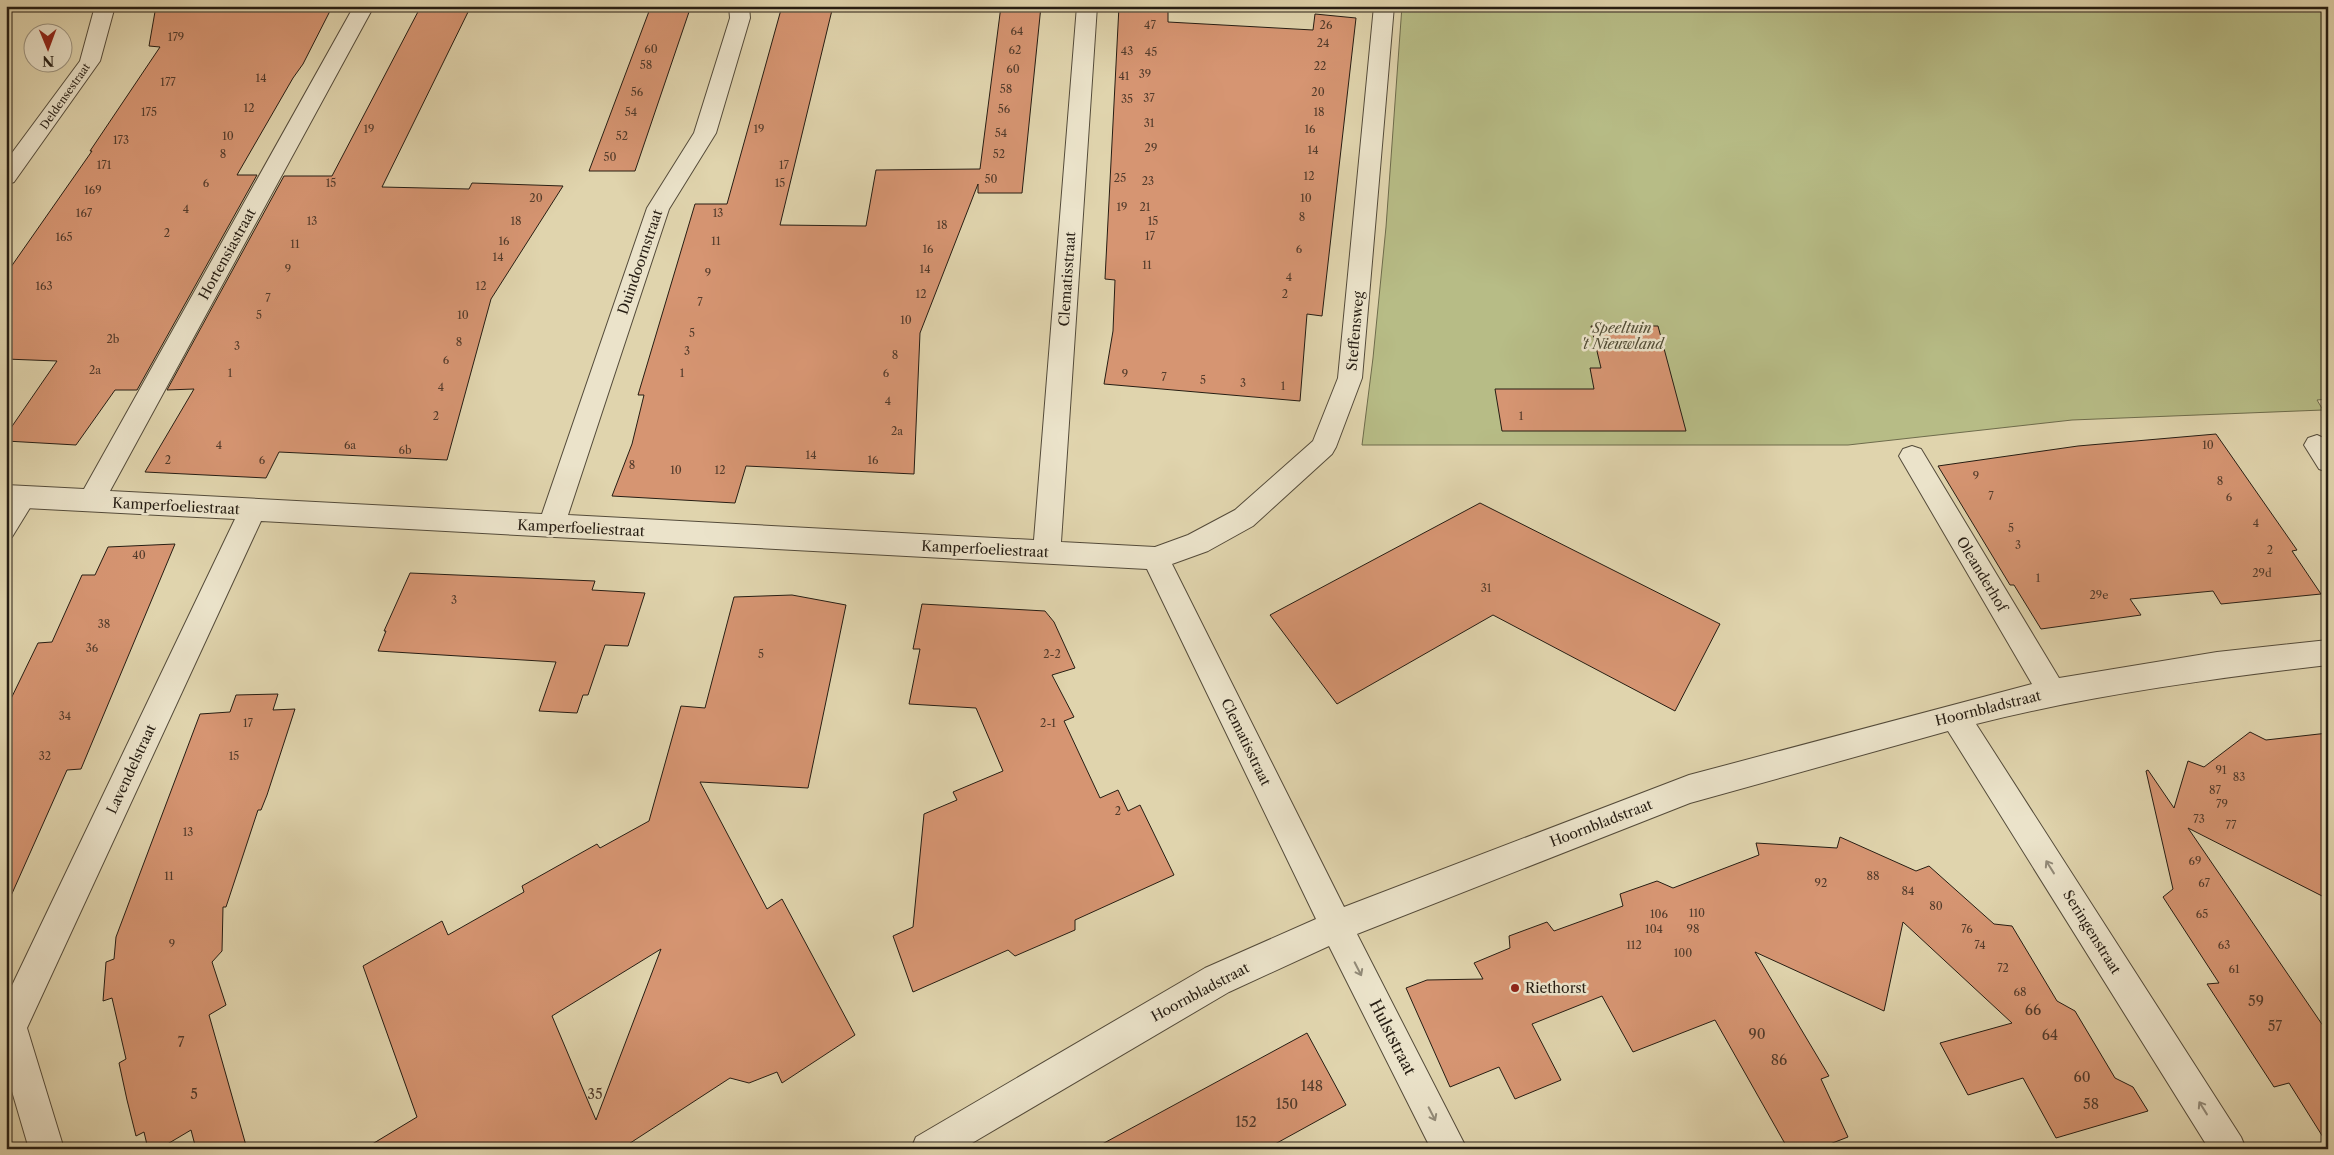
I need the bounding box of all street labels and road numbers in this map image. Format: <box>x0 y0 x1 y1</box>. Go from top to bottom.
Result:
street label: Deldensestraat <box>37 60 93 132</box>
street label: Hortensiastraat <box>194 205 260 303</box>
street label: Duindoornstraat <box>614 207 666 317</box>
street label: Clematisstraat <box>1055 231 1079 327</box>
street label: Steffensweg <box>1343 290 1367 371</box>
street label: Kamperfoeliestraat <box>112 494 240 518</box>
street label: Kamperfoeliestraat <box>517 516 645 540</box>
street label: Oleanderhof <box>1953 533 2012 616</box>
street label: Kamperfoeliestraat <box>921 537 1049 561</box>
street label: Hoornbladstraat <box>1933 686 2043 730</box>
street label: Clematisstraat <box>1217 695 1275 789</box>
street label: Lavendelstraat <box>102 721 160 817</box>
street label: Hoornbladstraat <box>1547 795 1655 851</box>
street label: Seringenstraat <box>2059 887 2125 977</box>
street label: Hoornbladstraat <box>1148 959 1252 1025</box>
street label: Hulststraat <box>1365 996 1421 1079</box>

